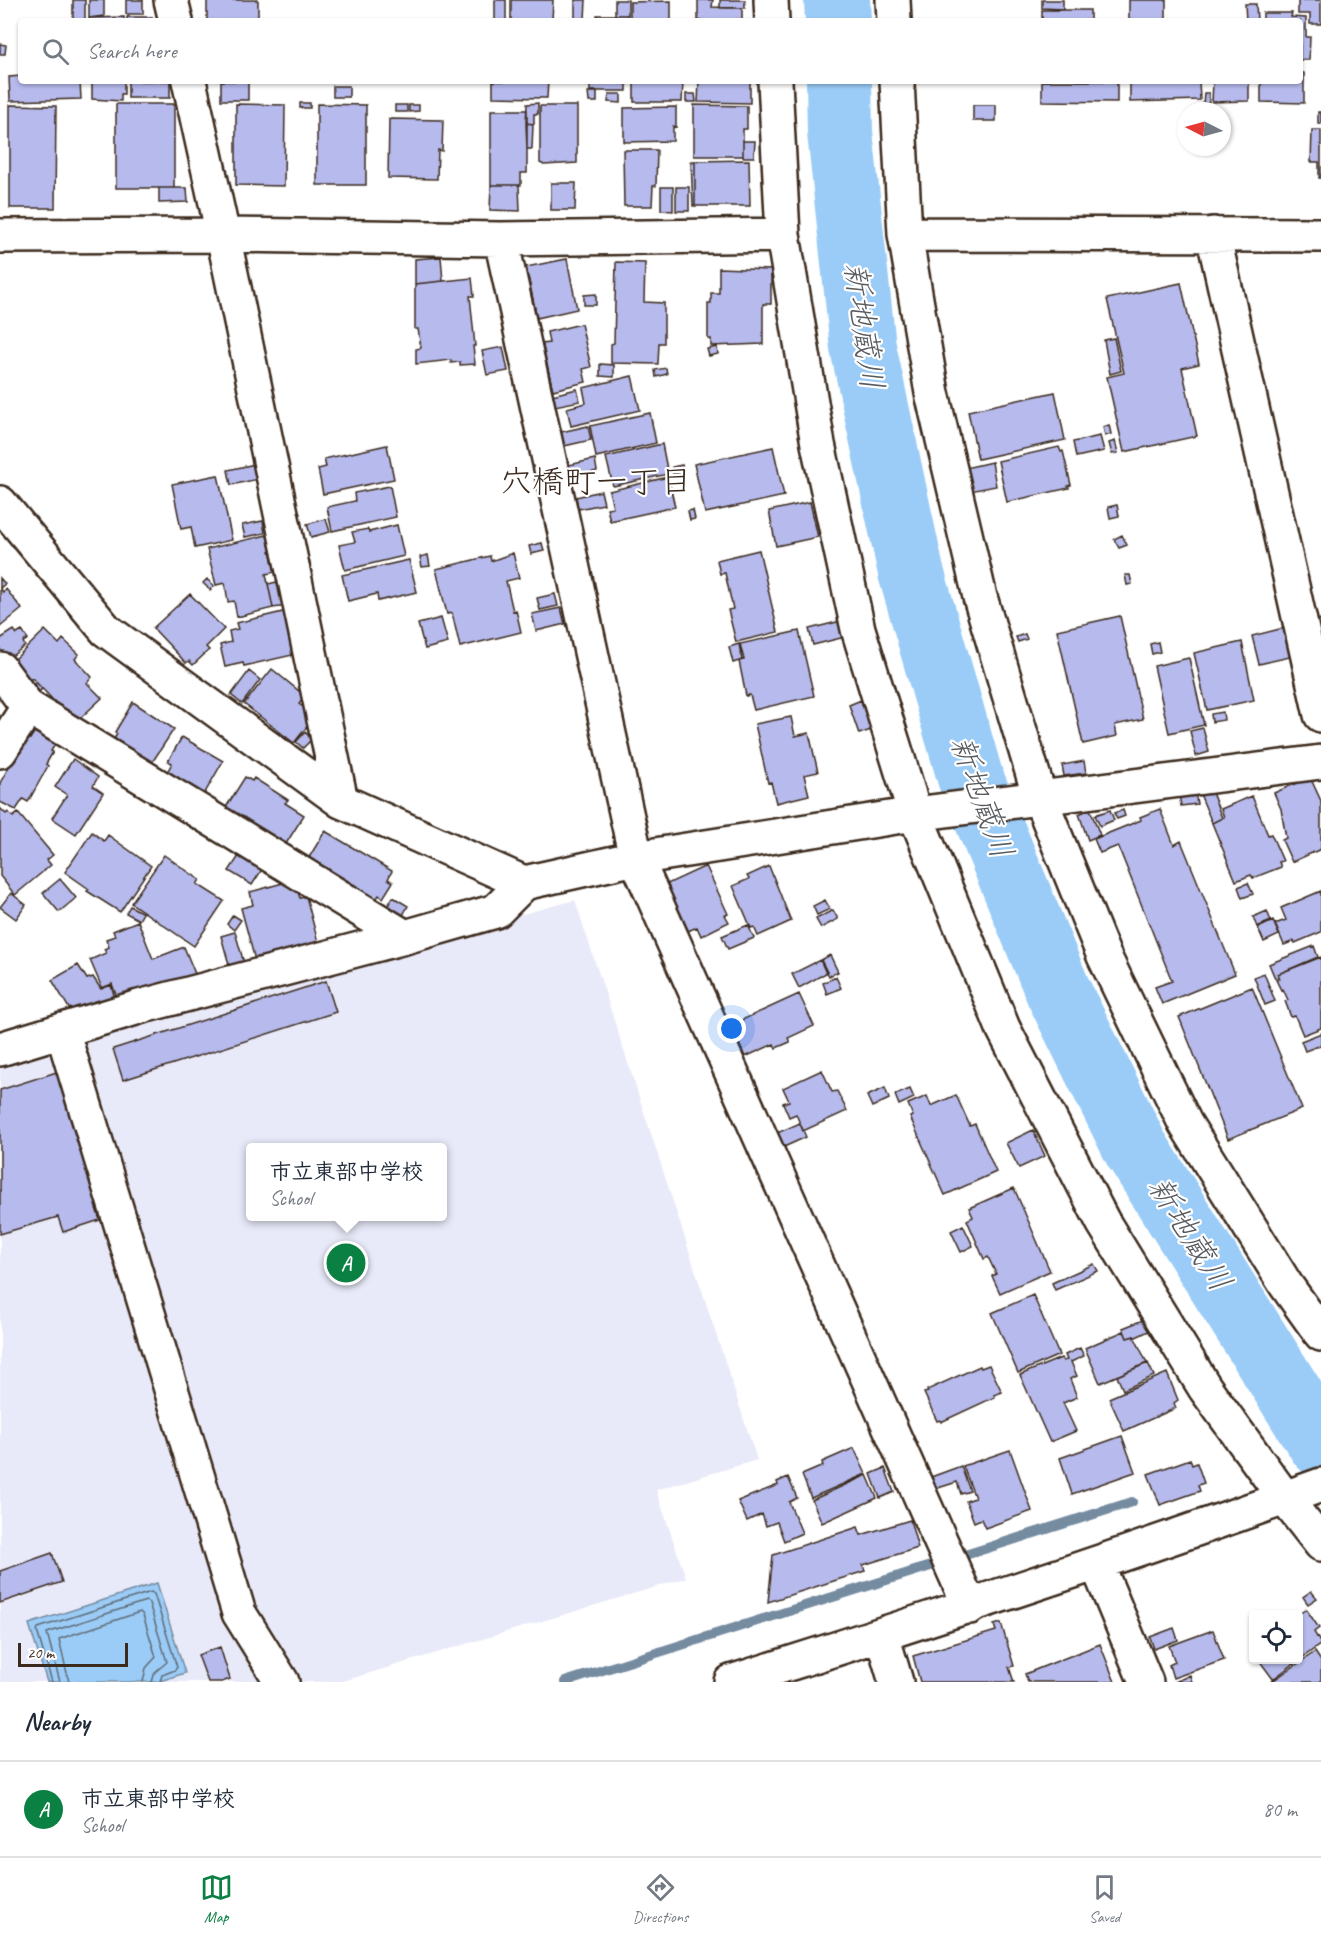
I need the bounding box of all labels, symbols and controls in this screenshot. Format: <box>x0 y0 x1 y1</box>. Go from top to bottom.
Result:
search box <box>18 18 1303 84</box>
icon: search <box>39 35 72 68</box>
text: Search here <box>87 37 177 65</box>
north arrow <box>1177 102 1231 156</box>
water label: 新地蔵川 <box>835 260 893 392</box>
district label: 穴橋町一丁目 <box>500 461 692 502</box>
water label: 新地蔵川 <box>941 730 1023 864</box>
your location <box>717 1014 746 1043</box>
popup <box>246 1143 447 1221</box>
text: 市立東部中学校 <box>269 1158 424 1186</box>
water label: 新地蔵川 <box>1139 1169 1241 1299</box>
text: School <box>269 1186 312 1211</box>
pin: A <box>326 1240 366 1286</box>
map controls <box>1249 1610 1303 1664</box>
button: locate <box>1249 1610 1303 1664</box>
scale bar <box>18 1640 128 1668</box>
text: 20 m <box>27 1643 54 1663</box>
text: Nearby <box>24 1705 89 1738</box>
text: 市立東部中学校 <box>81 1785 235 1813</box>
text: A <box>38 1797 49 1822</box>
text: 80 m <box>1263 1797 1297 1822</box>
text: School <box>81 1813 124 1838</box>
tab: Map <box>200 1871 233 1927</box>
tab: Directions <box>633 1871 688 1927</box>
tab: Saved <box>1088 1871 1121 1927</box>

